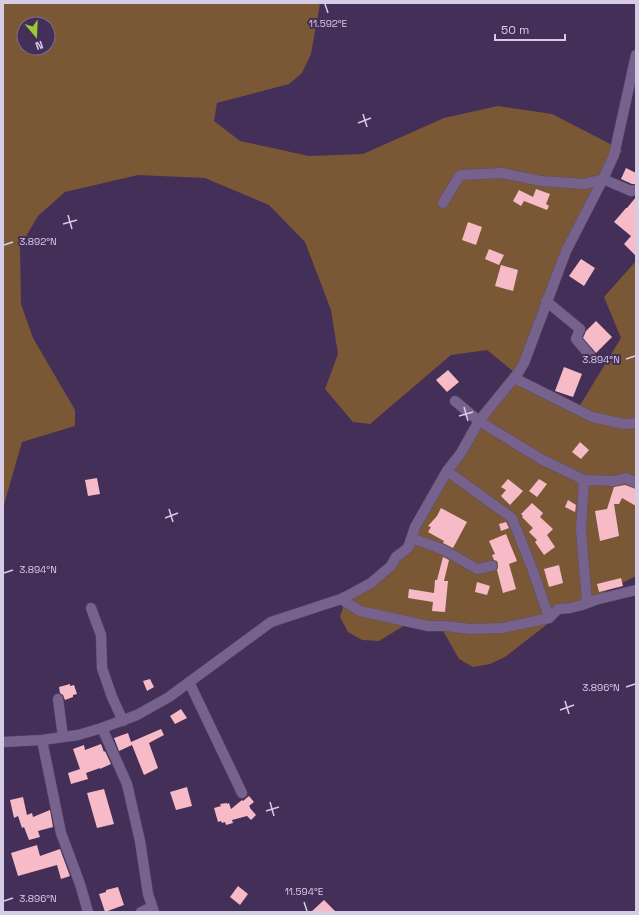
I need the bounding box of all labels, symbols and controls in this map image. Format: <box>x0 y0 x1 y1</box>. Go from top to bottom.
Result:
north arrow <box>16 16 56 56</box>
scale bar <box>495 16 565 42</box>
text: 11.592°E <box>309 17 348 30</box>
text: 50 m <box>501 22 529 38</box>
text: N <box>33 38 45 53</box>
text: 3.892°N <box>19 235 57 248</box>
text: 3.894°N <box>582 353 620 366</box>
text: 3.894°N <box>19 563 57 576</box>
text: 3.896°N <box>582 681 620 694</box>
text: 11.594°E <box>285 885 324 898</box>
text: 3.896°N <box>19 892 57 905</box>

